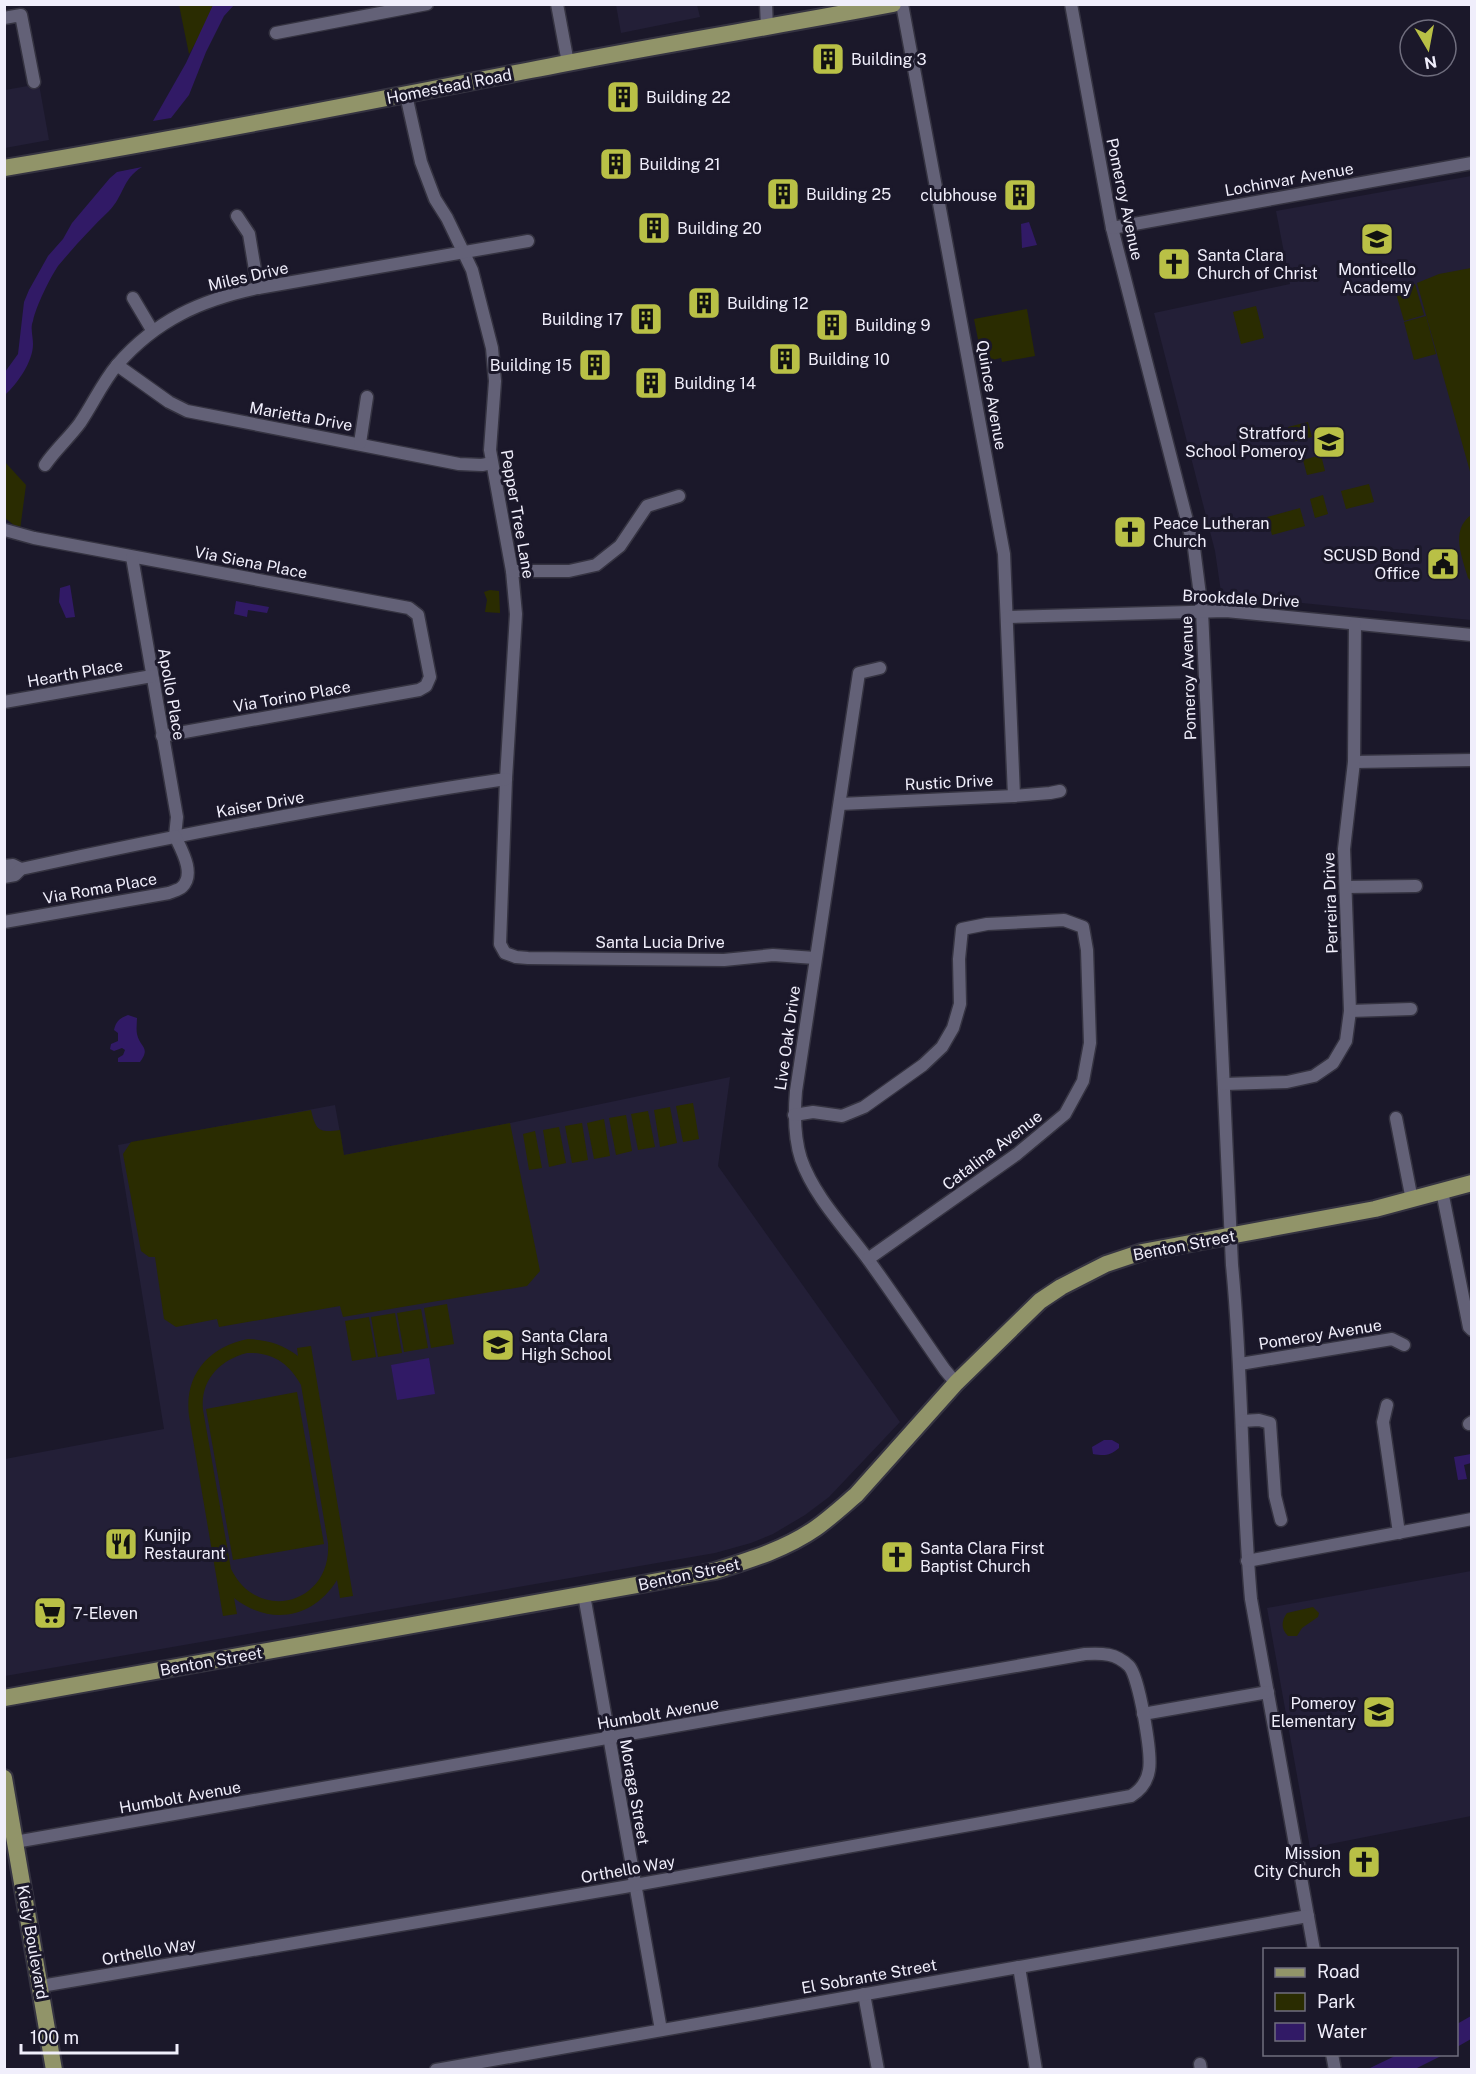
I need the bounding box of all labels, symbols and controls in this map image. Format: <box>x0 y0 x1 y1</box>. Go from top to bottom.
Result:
north arrow <box>1398 18 1458 78</box>
building icon: Building 3 <box>810 41 846 77</box>
place label: Building 3 <box>851 50 927 69</box>
text: N <box>1423 52 1438 73</box>
street label: Homestead Road <box>385 65 513 108</box>
building icon: Building 22 <box>605 79 641 115</box>
place label: Building 22 <box>646 88 731 107</box>
street label: Pomeroy Avenue <box>1102 136 1147 262</box>
building icon: Building 21 <box>598 146 634 182</box>
place label: Building 21 <box>639 155 720 174</box>
street label: Lochinvar Avenue <box>1223 159 1355 200</box>
building icon: Building 25 <box>765 176 801 212</box>
building icon: clubhouse <box>1002 177 1038 213</box>
place label: Building 25 <box>806 185 891 204</box>
place label: clubhouse <box>920 186 997 205</box>
building icon: Building 20 <box>636 210 672 246</box>
place label: Building 20 <box>677 219 762 238</box>
school or university icon: Monticello Academy <box>1359 221 1395 257</box>
church icon: Santa Clara Church of Christ <box>1156 246 1192 282</box>
place label: Santa Clara Church of Christ <box>1197 246 1318 283</box>
street label: Miles Drive <box>206 258 290 295</box>
place label: Monticello Academy <box>1338 260 1416 297</box>
building icon: Building 12 <box>686 285 722 321</box>
place label: Building 12 <box>727 294 808 313</box>
building icon: Building 17 <box>628 301 664 337</box>
building icon: Building 9 <box>814 307 850 343</box>
place label: Building 17 <box>541 310 623 329</box>
place label: Building 9 <box>855 316 930 335</box>
street label: Quince Avenue <box>973 339 1011 451</box>
building icon: Building 10 <box>767 341 803 377</box>
building icon: Building 15 <box>577 347 613 383</box>
place label: Building 10 <box>808 350 890 369</box>
place label: Building 15 <box>490 356 572 375</box>
building icon: Building 14 <box>633 365 669 401</box>
place label: Building 14 <box>674 374 756 393</box>
street label: Marietta Drive <box>248 398 354 435</box>
place label: Stratford School Pomeroy <box>1185 424 1306 461</box>
school or university icon: Stratford School Pomeroy <box>1311 424 1347 460</box>
street label: Pepper Tree Lane <box>497 448 538 580</box>
church icon: Peace Lutheran Church <box>1112 514 1148 550</box>
place label: Peace Lutheran Church <box>1153 514 1269 551</box>
street label: Via Siena Place <box>193 542 309 583</box>
place label: SCUSD Bond Office <box>1323 546 1420 583</box>
public building icon: SCUSD Bond Office <box>1425 546 1461 582</box>
street label: Brookdale Drive <box>1182 586 1300 611</box>
street label: Pomeroy Avenue <box>1177 615 1200 740</box>
street label: Apollo Place <box>154 646 189 742</box>
street label: Hearth Place <box>26 656 124 691</box>
street label: Via Torino Place <box>232 677 352 716</box>
street label: Rustic Drive <box>904 771 994 794</box>
street label: Kaiser Drive <box>215 787 306 822</box>
street label: Perreira Drive <box>1319 852 1342 954</box>
street label: Via Roma Place <box>42 869 158 908</box>
street label: Santa Lucia Drive <box>595 933 725 952</box>
street label: Live Oak Drive <box>771 984 804 1092</box>
street label: Catalina Avenue <box>939 1107 1046 1194</box>
street label: Benton Street <box>1131 1226 1237 1265</box>
street label: Pomeroy Avenue <box>1257 1315 1383 1354</box>
school or university icon: Santa Clara High School <box>480 1327 516 1363</box>
place label: Santa Clara High School <box>521 1327 612 1364</box>
restaurant icon: Kunjip Restaurant <box>103 1526 139 1562</box>
place label: Kunjip Restaurant <box>144 1526 226 1563</box>
church icon: Santa Clara First Baptist Church <box>879 1539 915 1575</box>
place label: Santa Clara First Baptist Church <box>920 1539 1045 1576</box>
street label: Benton Street <box>636 1554 742 1595</box>
supermarket icon: 7-Eleven <box>32 1595 68 1631</box>
place label: 7-Eleven <box>73 1604 138 1623</box>
street label: Benton Street <box>158 1643 264 1680</box>
street label: Humbolt Avenue <box>596 1693 720 1734</box>
place label: Pomeroy Elementary <box>1271 1694 1356 1731</box>
school or university icon: Pomeroy Elementary <box>1361 1694 1397 1730</box>
street label: Moraga Street <box>616 1738 653 1846</box>
street label: Humbolt Avenue <box>118 1777 242 1818</box>
place label: Mission City Church <box>1254 1844 1341 1881</box>
church icon: Mission City Church <box>1346 1844 1382 1880</box>
street label: Orthello Way <box>579 1852 677 1887</box>
street label: Kiely Boulevard <box>13 1883 52 2001</box>
street label: Orthello Way <box>100 1934 198 1969</box>
legend <box>1263 1948 1458 2056</box>
street label: El Sobrante Street <box>800 1955 938 1998</box>
text: Road <box>1317 1961 1360 1982</box>
text: Park <box>1317 1991 1355 2012</box>
scale bar <box>21 2017 177 2055</box>
text: Water <box>1317 2021 1367 2042</box>
text: 100 m <box>30 2027 79 2048</box>

